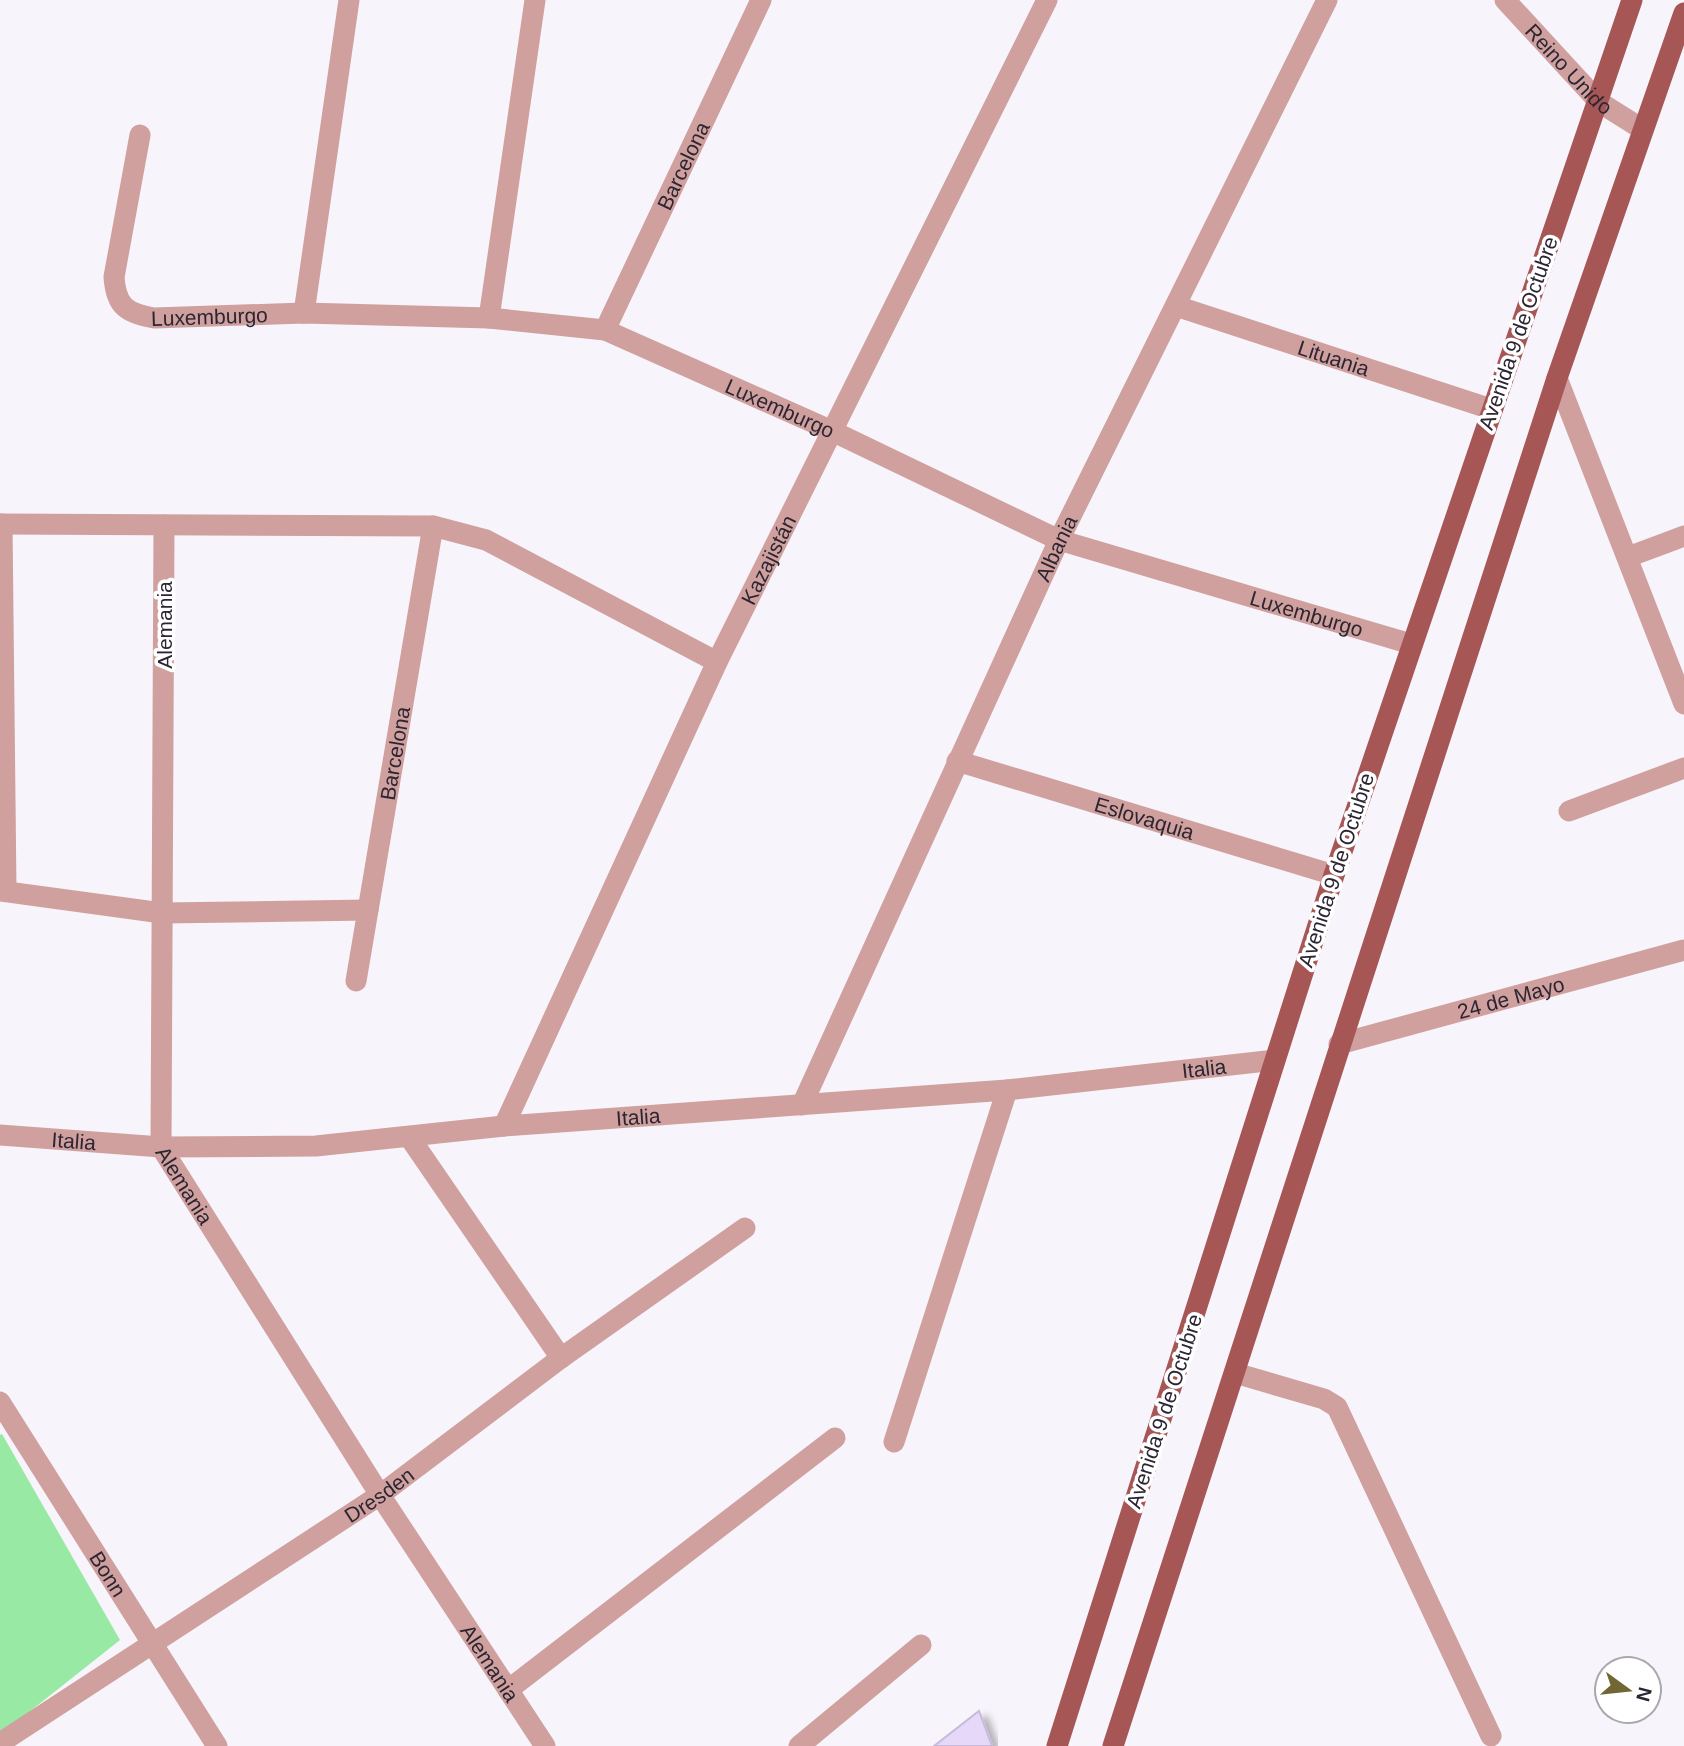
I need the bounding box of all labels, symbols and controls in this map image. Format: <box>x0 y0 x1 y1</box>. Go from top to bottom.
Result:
street label: Reino Unido <box>1521 19 1616 119</box>
street label: Barcelona <box>652 117 714 213</box>
street label: Avenida 9 de Octubre <box>1474 233 1562 433</box>
street label: Luxemburgo <box>151 303 268 330</box>
street label: Lituania <box>1295 335 1373 380</box>
street label: Luxemburgo <box>722 374 838 442</box>
street label: Kazajistán <box>736 511 800 608</box>
street label: Albania <box>1030 511 1081 585</box>
street label: Alemania <box>153 581 176 669</box>
street label: Luxemburgo <box>1248 586 1366 641</box>
street label: Barcelona <box>375 704 414 802</box>
street label: Avenida 9 de Octubre <box>1294 770 1378 970</box>
street label: Eslovaquia <box>1092 792 1197 844</box>
street label: 24 de Mayo <box>1455 972 1567 1023</box>
street label: Italia <box>1181 1054 1228 1082</box>
street label: Italia <box>615 1103 661 1129</box>
street label: Italia <box>51 1127 97 1154</box>
street label: Alemania <box>152 1142 218 1229</box>
street label: Avenida 9 de Octubre <box>1122 1311 1206 1511</box>
street label: Dresden <box>340 1462 418 1527</box>
street label: Bonn <box>85 1547 131 1601</box>
street label: Alemania <box>457 1620 524 1706</box>
north arrow <box>1593 1655 1663 1725</box>
text: N <box>1632 1685 1656 1704</box>

